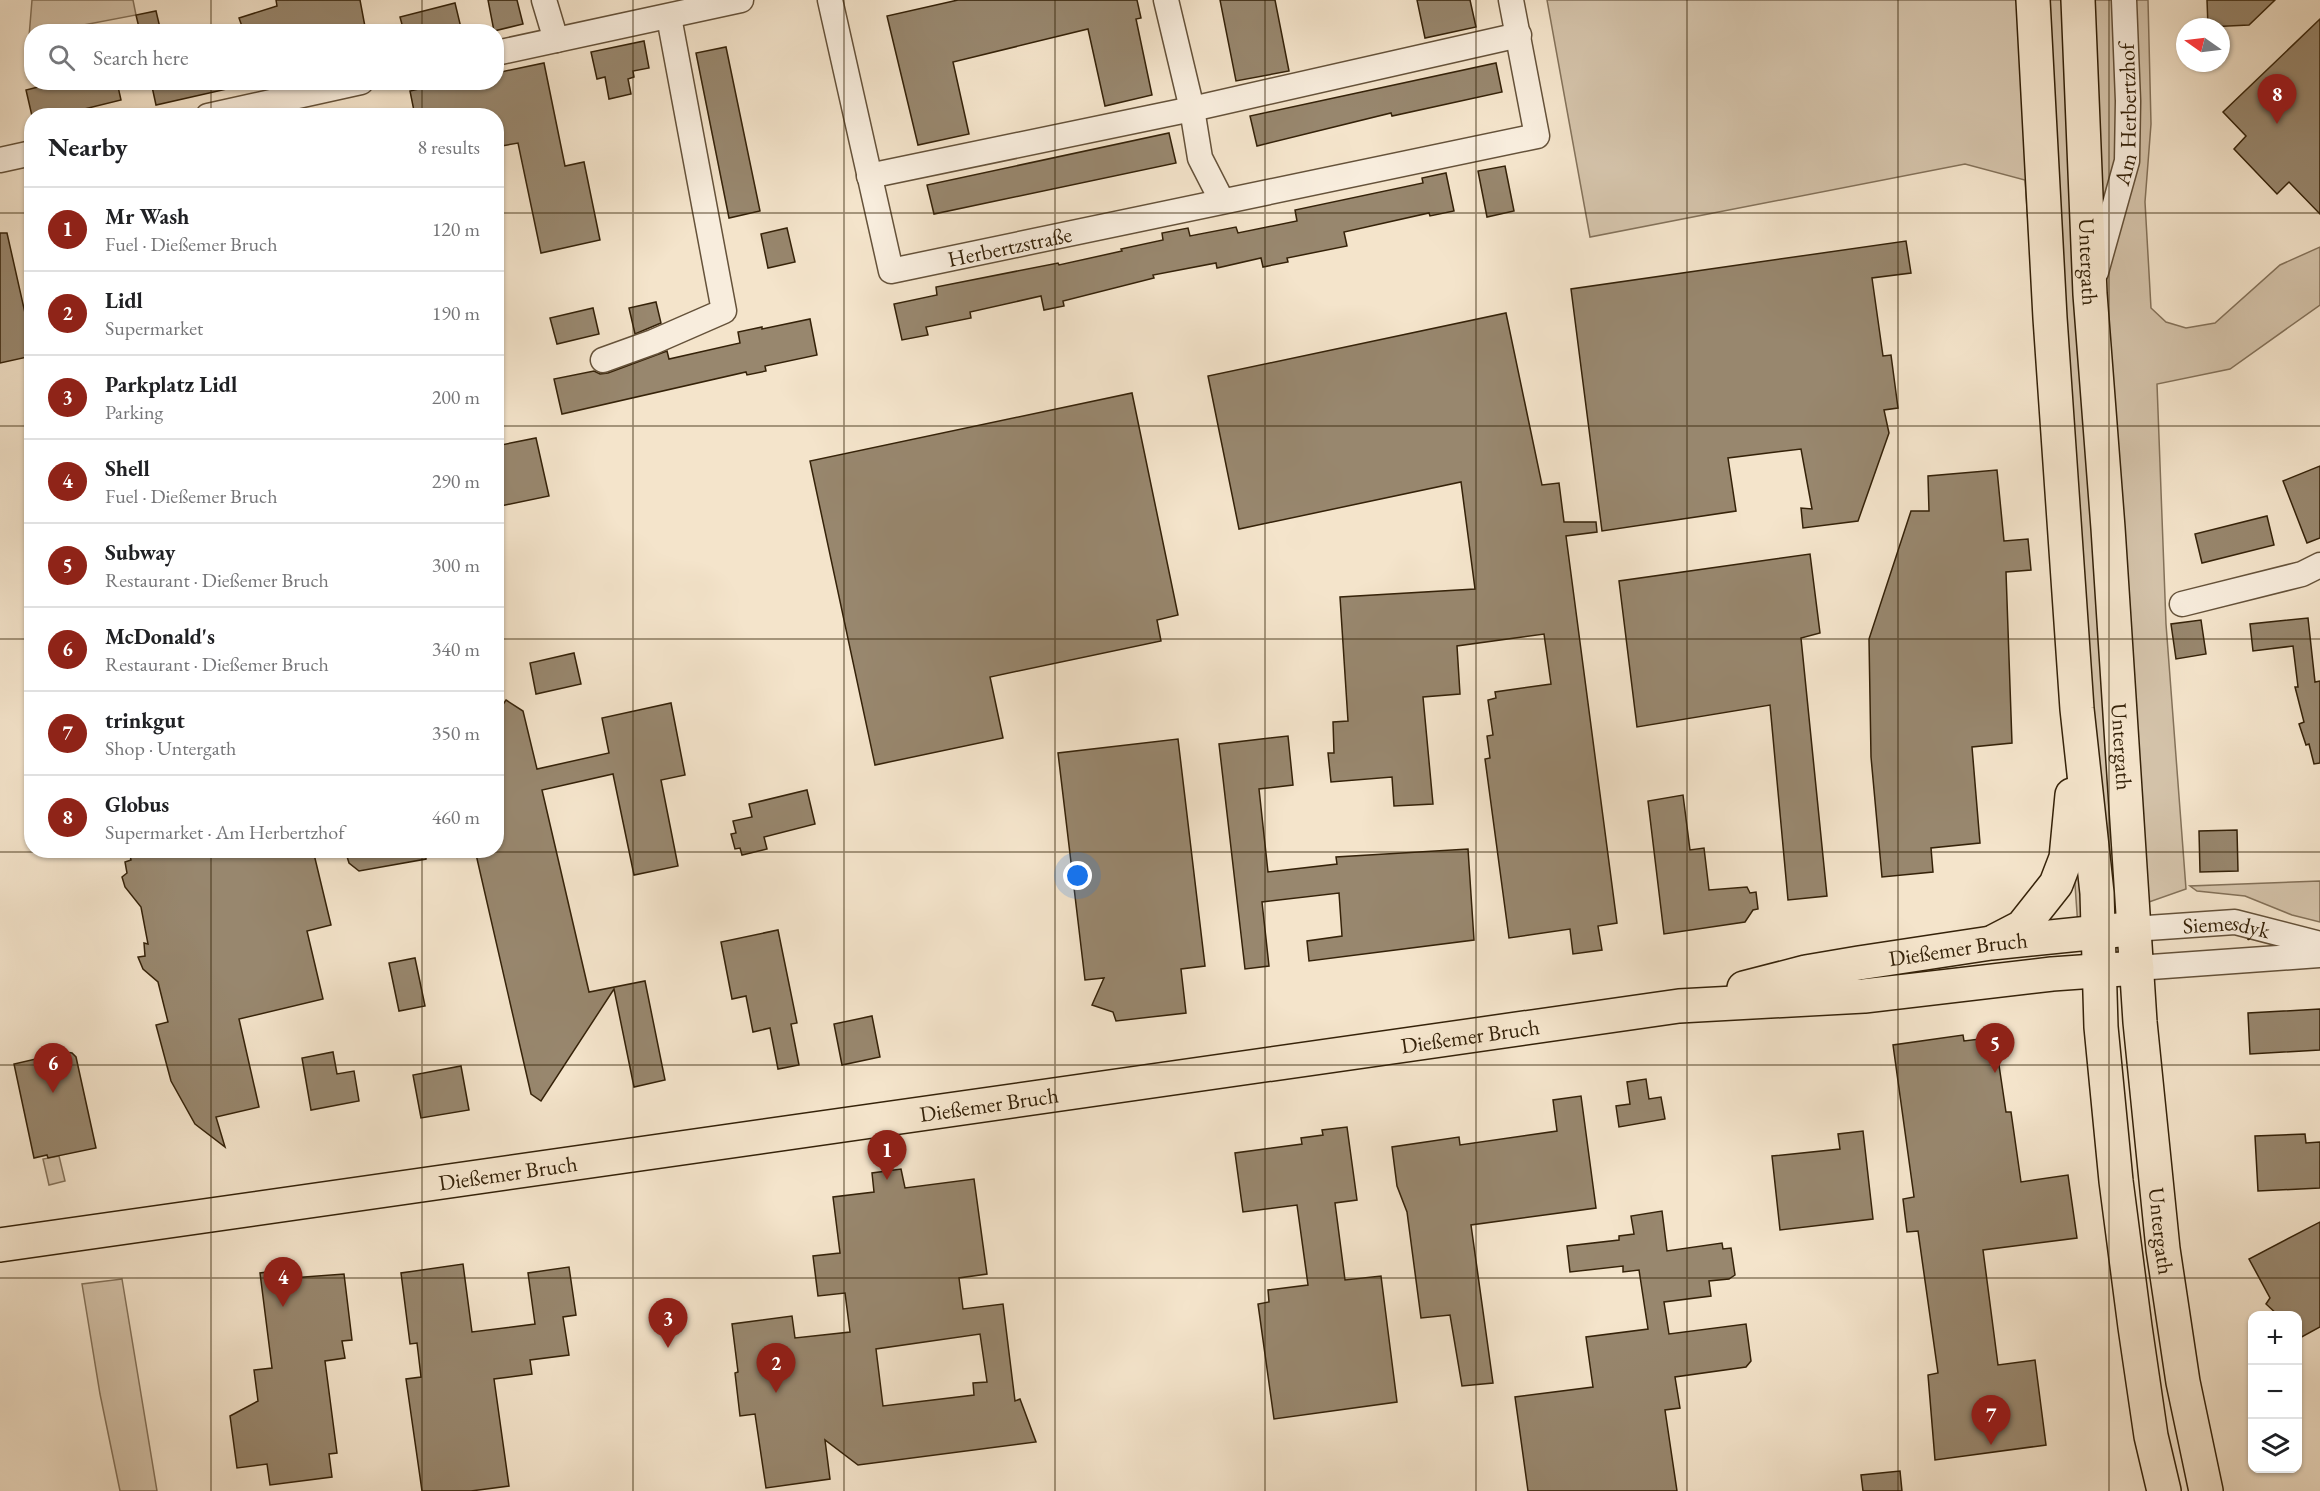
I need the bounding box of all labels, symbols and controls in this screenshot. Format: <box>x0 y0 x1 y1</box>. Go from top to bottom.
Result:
north arrow <box>2176 18 2230 72</box>
search box <box>24 24 504 90</box>
street label: Am Herbertzhof <box>2106 40 2143 189</box>
icon: search <box>45 41 78 74</box>
text: Search here <box>93 43 188 72</box>
pin: 8 <box>2258 74 2296 124</box>
text: Nearby <box>48 130 128 164</box>
text: 8 results <box>417 134 480 160</box>
text: Mr Wash <box>105 202 189 231</box>
text: 1 <box>62 216 73 242</box>
text: 120 m <box>432 216 480 242</box>
street label: Untergath <box>2072 218 2105 307</box>
street label: Herbertzstraße <box>945 219 1075 273</box>
text: Fuel · Dießemer Bruch <box>105 231 277 257</box>
text: Lidl <box>105 286 143 315</box>
text: 2 <box>62 300 73 326</box>
text: 190 m <box>432 300 480 326</box>
text: Supermarket <box>105 315 203 341</box>
text: Parkplatz Lidl <box>105 370 237 399</box>
text: 3 <box>62 384 73 410</box>
text: 200 m <box>432 384 480 410</box>
text: Parking <box>105 399 163 425</box>
text: Shell <box>105 454 150 483</box>
text: 4 <box>62 468 73 494</box>
text: 290 m <box>432 468 480 494</box>
text: Fuel · Dießemer Bruch <box>105 483 277 509</box>
text: Subway <box>105 538 175 567</box>
text: 5 <box>62 552 73 578</box>
text: 300 m <box>432 552 480 578</box>
text: Restaurant · Dießemer Bruch <box>105 567 329 593</box>
text: McDonald's <box>105 622 215 651</box>
text: 6 <box>62 636 73 662</box>
text: 340 m <box>432 636 480 662</box>
text: Restaurant · Dießemer Bruch <box>105 651 329 677</box>
street label: Untergath <box>2105 702 2139 791</box>
text: trinkgut <box>105 706 185 735</box>
text: 7 <box>62 720 73 746</box>
text: 350 m <box>432 720 480 746</box>
text: Shop · Untergath <box>105 735 236 761</box>
text: Globus <box>105 790 169 819</box>
text: 8 <box>62 804 73 830</box>
text: 460 m <box>432 804 480 830</box>
text: Supermarket · Am Herbertzhof <box>105 819 345 845</box>
your location <box>1063 861 1092 890</box>
street label: Siemesdyk <box>2182 907 2274 945</box>
street label: Dießemer Bruch <box>1887 925 2029 973</box>
street label: Dießemer Bruch <box>1399 1012 1542 1060</box>
pin: 5 <box>1976 1024 2014 1073</box>
pin: 6 <box>34 1044 72 1093</box>
street label: Dießemer Bruch <box>918 1080 1060 1128</box>
pin: 1 <box>868 1130 906 1180</box>
street label: Dießemer Bruch <box>437 1148 579 1197</box>
street label: Untergath <box>2142 1186 2181 1276</box>
pin: 4 <box>264 1258 302 1307</box>
pin: 3 <box>648 1298 688 1348</box>
map controls <box>2248 1311 2302 1473</box>
button: + <box>2248 1311 2302 1365</box>
pin: 2 <box>756 1344 796 1393</box>
button: − <box>2248 1365 2302 1419</box>
pin: 7 <box>1972 1396 2010 1445</box>
button: layers <box>2248 1419 2302 1473</box>

